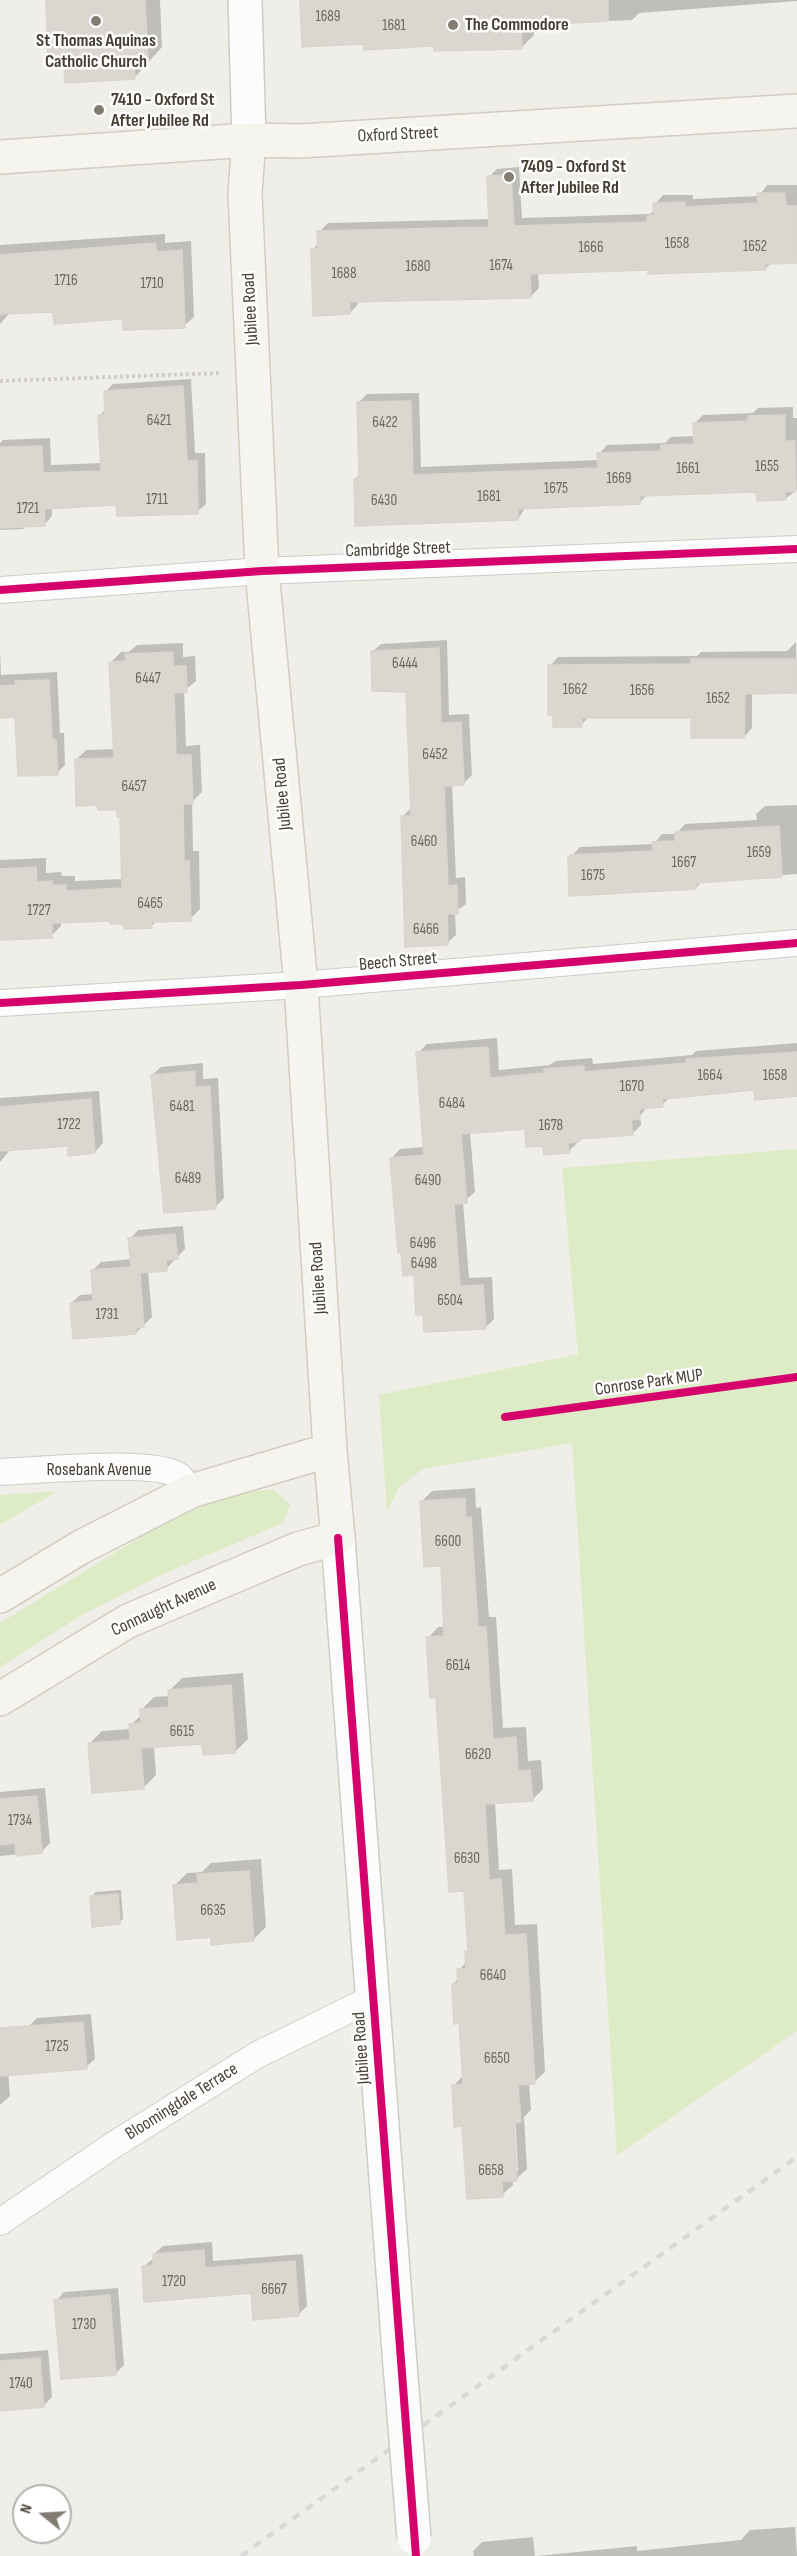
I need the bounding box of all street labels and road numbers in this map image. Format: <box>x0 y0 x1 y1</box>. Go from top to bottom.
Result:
street label: Oxford Street <box>357 122 439 148</box>
street label: Jubilee Road <box>238 272 264 346</box>
street label: Cambridge Street <box>345 537 451 563</box>
street label: Jubilee Road <box>269 757 297 831</box>
street label: Beech Street <box>358 948 438 976</box>
street label: Jubilee Road <box>306 1241 332 1315</box>
street label: Conrose Park MUP <box>594 1365 704 1401</box>
street label: Rosebank Avenue <box>46 1459 152 1481</box>
street label: Connaught Avenue <box>108 1574 220 1642</box>
street label: Jubilee Road <box>349 2011 375 2085</box>
street label: Bloomingdale Terrace <box>122 2059 242 2145</box>

